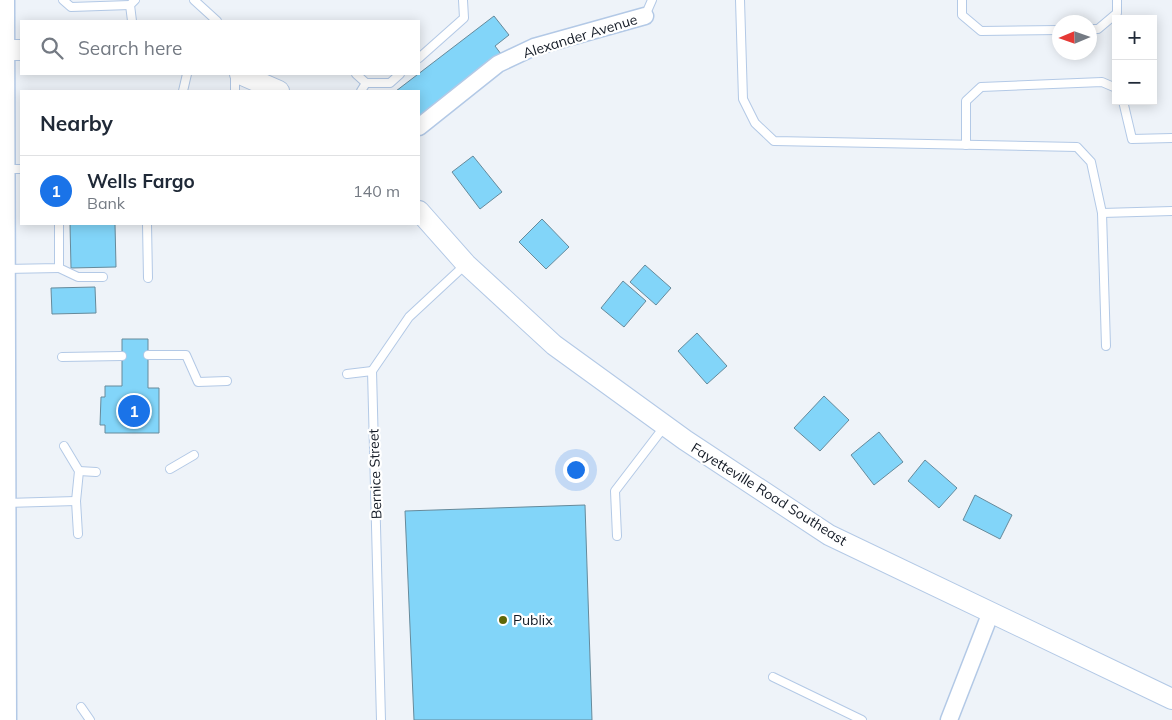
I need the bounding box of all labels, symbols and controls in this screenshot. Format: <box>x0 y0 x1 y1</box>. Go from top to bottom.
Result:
street label: Alexander Avenue <box>521 10 639 62</box>
north arrow <box>1052 15 1097 60</box>
map controls <box>1112 15 1157 105</box>
button: + <box>1112 15 1157 60</box>
search box <box>20 20 420 75</box>
icon: search <box>38 34 66 62</box>
text: Search here <box>78 36 182 60</box>
button: − <box>1112 60 1157 105</box>
text: Nearby <box>40 110 113 136</box>
text: Wells Fargo <box>87 169 195 193</box>
text: 1 <box>51 181 61 201</box>
text: 140 m <box>353 181 400 201</box>
text: Bank <box>87 193 125 213</box>
pin: 1 <box>118 392 150 430</box>
street label: Bernice Street <box>364 428 386 520</box>
street label: Fayetteville Road Southeast <box>688 439 850 549</box>
your location <box>563 457 589 483</box>
place label: Publix <box>513 611 553 629</box>
marker: Publix <box>497 614 509 626</box>

